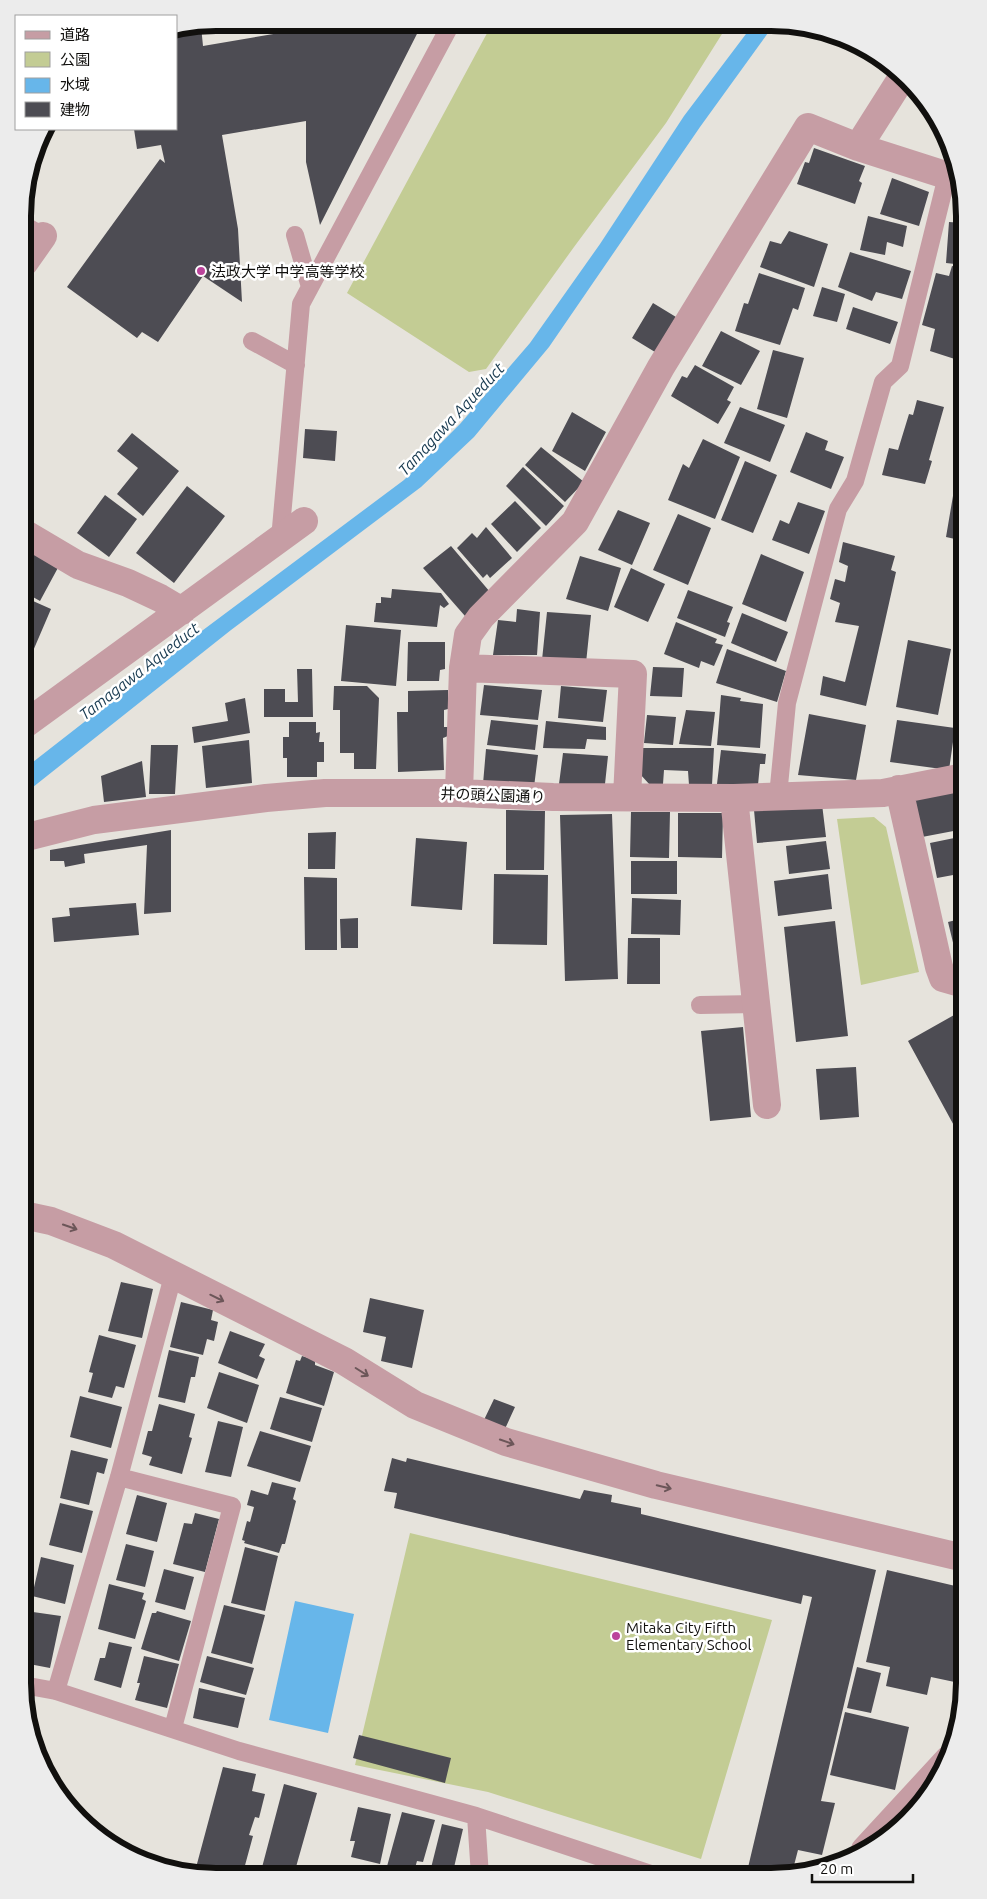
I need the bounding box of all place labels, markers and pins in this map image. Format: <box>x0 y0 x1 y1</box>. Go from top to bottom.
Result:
place label: 法政大学 中学高等学校 <box>211 263 364 280</box>
marker: 法政大学 中学高等学校 <box>195 265 207 277</box>
place label: Mitaka City Fifth Elementary School <box>626 1619 752 1653</box>
marker: Mitaka City Fifth Elementary School <box>610 1630 622 1642</box>

